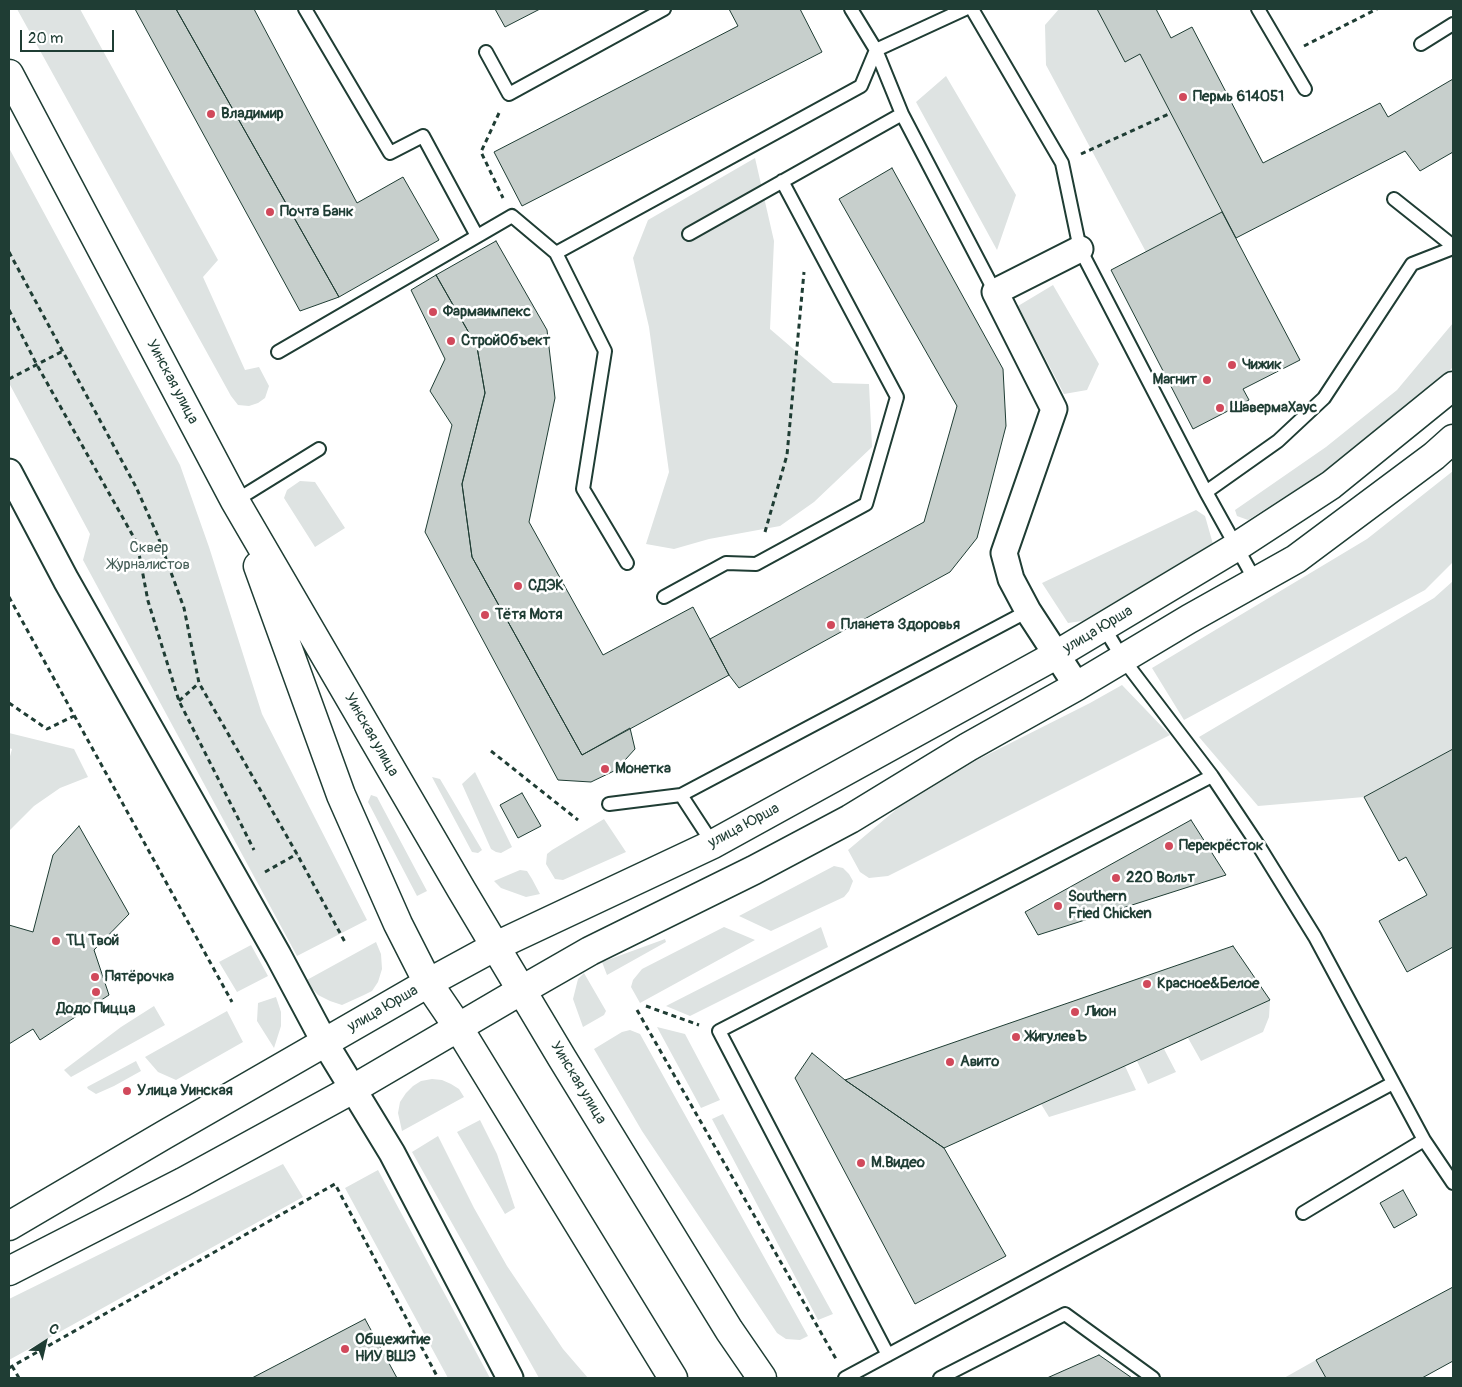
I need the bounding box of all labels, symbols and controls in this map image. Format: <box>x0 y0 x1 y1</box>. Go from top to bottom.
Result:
scale bar <box>22 20 116 52</box>
text: 20 m <box>28 29 63 48</box>
place label: Пермь 614051 <box>1193 88 1284 106</box>
marker: Пермь 614051 <box>1177 91 1189 103</box>
place label: Владимир <box>221 105 284 123</box>
marker: Владимир <box>205 108 217 120</box>
place label: Почта Банк <box>280 203 354 221</box>
marker: Почта Банк <box>264 206 276 218</box>
place label: Фармаимпекс <box>443 303 531 321</box>
marker: Фармаимпекс <box>427 306 439 318</box>
place label: СтройОбъект <box>461 332 550 350</box>
marker: СтройОбъект <box>445 335 457 347</box>
street label: Уинская улица <box>142 337 202 427</box>
place label: Чижик <box>1242 356 1282 374</box>
marker: Чижик <box>1226 359 1238 371</box>
place label: Магнит <box>1152 371 1197 389</box>
marker: Магнит <box>1201 374 1213 386</box>
place label: ШавермаХаус <box>1230 399 1317 417</box>
marker: ШавермаХаус <box>1214 402 1226 414</box>
park label: Сквер Журналистов <box>108 539 190 574</box>
place label: СДЭК <box>528 577 564 595</box>
marker: СДЭК <box>512 580 524 592</box>
street label: улица Юрша <box>1060 602 1136 658</box>
place label: Тётя Мотя <box>495 606 563 624</box>
marker: Тётя Мотя <box>479 609 491 621</box>
place label: Планета Здоровья <box>841 616 960 634</box>
marker: Планета Здоровья <box>825 619 837 631</box>
street label: Уинская улица <box>340 690 402 780</box>
place label: Монетка <box>615 760 671 778</box>
marker: Монетка <box>599 763 611 775</box>
street label: улица Юрша <box>705 800 783 852</box>
place label: Перекрёсток <box>1179 837 1263 855</box>
marker: Перекрёсток <box>1163 840 1175 852</box>
place label: 220 Вольт <box>1126 869 1195 887</box>
marker: 220 Вольт <box>1110 872 1122 884</box>
place label: Southern Fried Chicken <box>1068 888 1152 923</box>
marker: Southern Fried Chicken <box>1052 900 1064 912</box>
place label: ТЦ Твой <box>66 932 119 950</box>
marker: ТЦ Твой <box>50 935 62 947</box>
place label: Пятёрочка <box>105 968 174 986</box>
marker: Пятёрочка <box>89 971 101 983</box>
place label: Красное&Белое <box>1157 975 1259 993</box>
marker: Красное&Белое <box>1141 978 1153 990</box>
street label: улица Юрша <box>345 982 421 1036</box>
marker: Додо Пицца <box>90 986 102 998</box>
place label: Додо Пицца <box>57 1000 135 1018</box>
place label: Лион <box>1085 1003 1116 1021</box>
marker: Лион <box>1069 1006 1081 1018</box>
place label: ЖигулевЪ <box>1026 1028 1087 1046</box>
marker: ЖигулевЪ <box>1010 1031 1022 1043</box>
street label: Уинская улица <box>546 1038 610 1128</box>
place label: Авито <box>960 1053 999 1071</box>
marker: Авито <box>944 1056 956 1068</box>
place label: Улица Уинская <box>137 1082 233 1100</box>
marker: Улица Уинская <box>121 1085 133 1097</box>
place label: М.Видео <box>871 1154 925 1172</box>
marker: М.Видео <box>855 1157 867 1169</box>
north arrow <box>20 1317 70 1367</box>
text: С <box>45 1320 62 1339</box>
place label: Общежитие НИУ ВШЭ <box>355 1331 431 1366</box>
marker: Общежитие НИУ ВШЭ <box>339 1343 351 1355</box>

